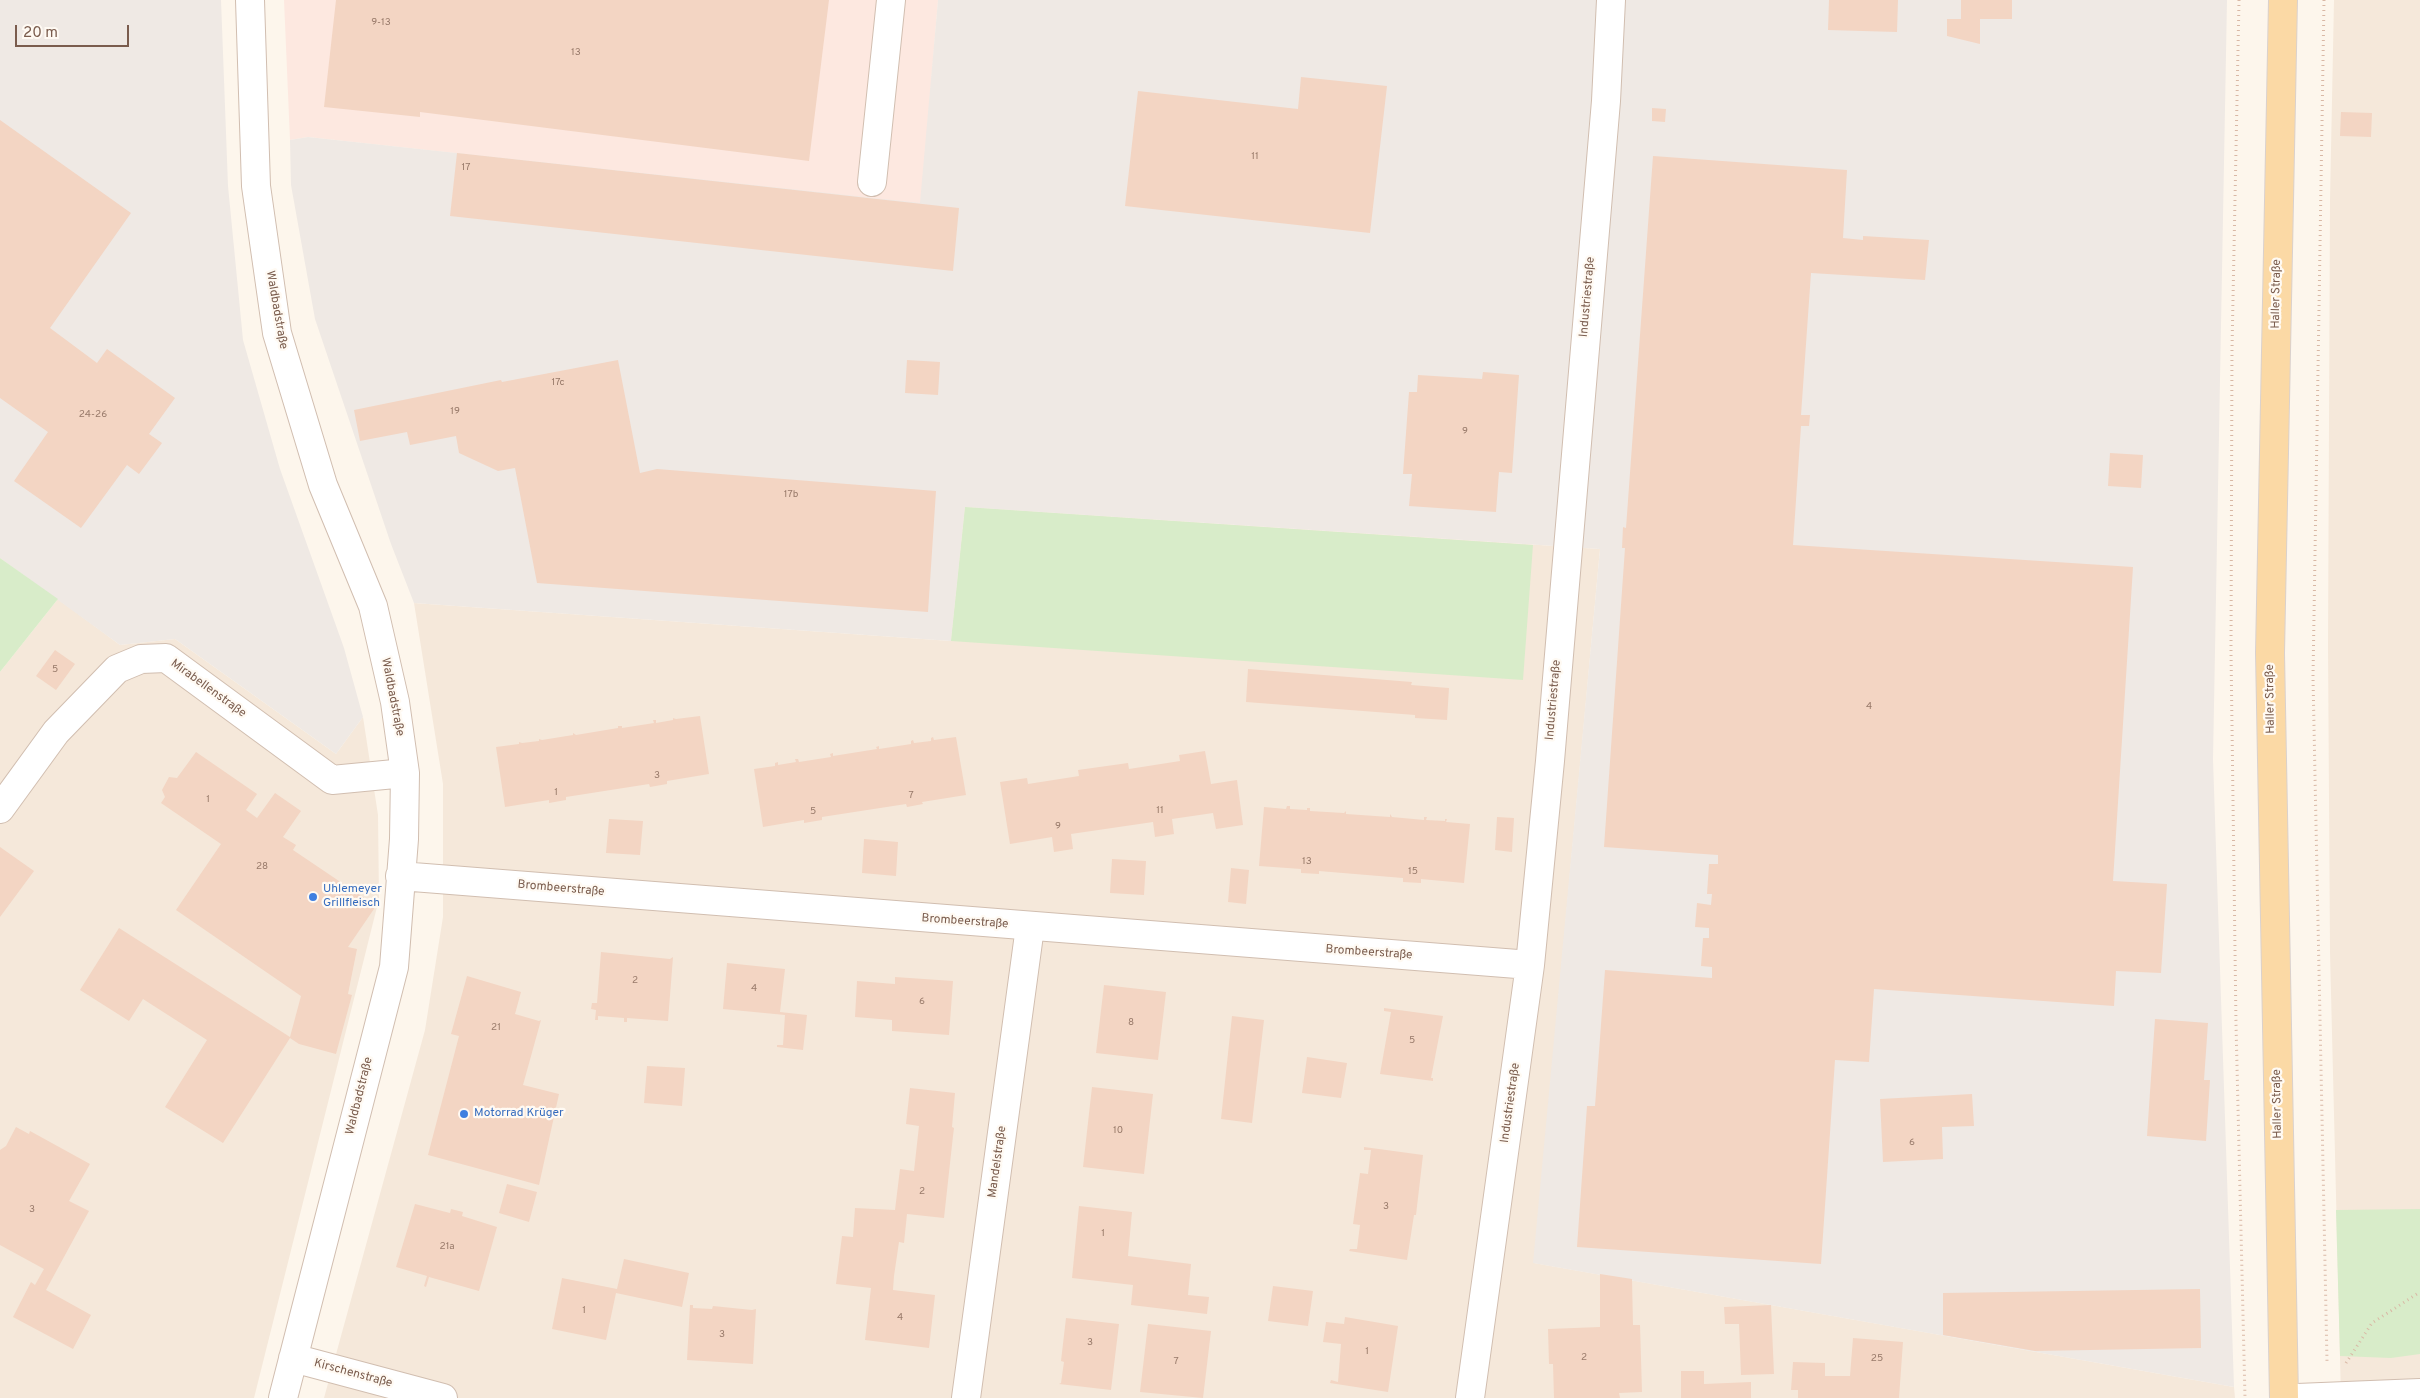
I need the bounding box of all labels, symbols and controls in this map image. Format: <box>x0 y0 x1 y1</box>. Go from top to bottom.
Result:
scale bar <box>18 15 131 47</box>
house number: 9-13 <box>371 17 391 29</box>
text: 20 m <box>23 24 58 43</box>
house number: 13 <box>571 47 581 59</box>
house number: 11 <box>1251 151 1259 163</box>
house number: 17 <box>462 162 470 174</box>
street label: Industriestraße <box>1577 256 1599 338</box>
street label: Haller Straße <box>2269 259 2285 329</box>
street label: Waldbadstraße <box>262 270 290 350</box>
house number: 17c <box>551 377 565 389</box>
house number: 19 <box>450 406 460 418</box>
house number: 24-26 <box>79 409 107 421</box>
house number: 9 <box>1462 426 1468 438</box>
house number: 17b <box>784 489 798 501</box>
street label: Mirabellenstraße <box>167 657 249 721</box>
street label: Waldbadstraße <box>377 657 407 737</box>
street label: Industriestraße <box>1543 659 1565 741</box>
house number: 5 <box>52 664 58 676</box>
street label: Haller Straße <box>2263 664 2279 734</box>
house number: 4 <box>1866 701 1872 713</box>
house number: 3 <box>654 770 660 782</box>
house number: 1 <box>554 787 558 799</box>
house number: 7 <box>908 790 914 802</box>
house number: 1 <box>206 794 210 806</box>
house number: 11 <box>1156 805 1164 817</box>
house number: 5 <box>810 806 816 818</box>
house number: 9 <box>1055 821 1061 833</box>
house number: 13 <box>1302 856 1312 868</box>
house number: 28 <box>256 861 268 873</box>
house number: 15 <box>1408 866 1418 878</box>
street label: Brombeerstraße <box>517 878 605 900</box>
place label: Uhlemeyer Grillfleisch <box>323 883 382 911</box>
marker: Uhlemeyer Grillfleisch <box>307 891 319 903</box>
street label: Brombeerstraße <box>921 912 1009 932</box>
street label: Brombeerstraße <box>1325 943 1413 963</box>
house number: 2 <box>632 975 638 987</box>
house number: 4 <box>751 983 757 995</box>
house number: 6 <box>919 996 925 1008</box>
house number: 8 <box>1128 1017 1134 1029</box>
house number: 21 <box>491 1022 501 1034</box>
house number: 5 <box>1409 1035 1415 1047</box>
street label: Waldbadstraße <box>343 1056 377 1136</box>
street label: Industriestraße <box>1498 1062 1524 1144</box>
street label: Haller Straße <box>2270 1069 2286 1139</box>
place label: Motorrad Krüger <box>474 1107 564 1121</box>
marker: Motorrad Krüger <box>458 1108 470 1120</box>
street label: Mandelstraße <box>986 1125 1010 1199</box>
house number: 10 <box>1113 1125 1123 1137</box>
house number: 6 <box>1909 1137 1915 1149</box>
house number: 2 <box>919 1186 925 1198</box>
house number: 3 <box>1383 1201 1389 1213</box>
house number: 3 <box>29 1204 35 1216</box>
house number: 1 <box>1101 1228 1105 1240</box>
house number: 21a <box>440 1241 454 1253</box>
house number: 1 <box>582 1305 586 1317</box>
house number: 4 <box>897 1312 903 1324</box>
house number: 3 <box>719 1329 725 1341</box>
house number: 3 <box>1087 1337 1093 1349</box>
house number: 1 <box>1365 1346 1369 1358</box>
house number: 2 <box>1581 1352 1587 1364</box>
house number: 25 <box>1871 1353 1883 1365</box>
house number: 7 <box>1173 1356 1179 1368</box>
street label: Kirschenstraße <box>312 1357 394 1391</box>

